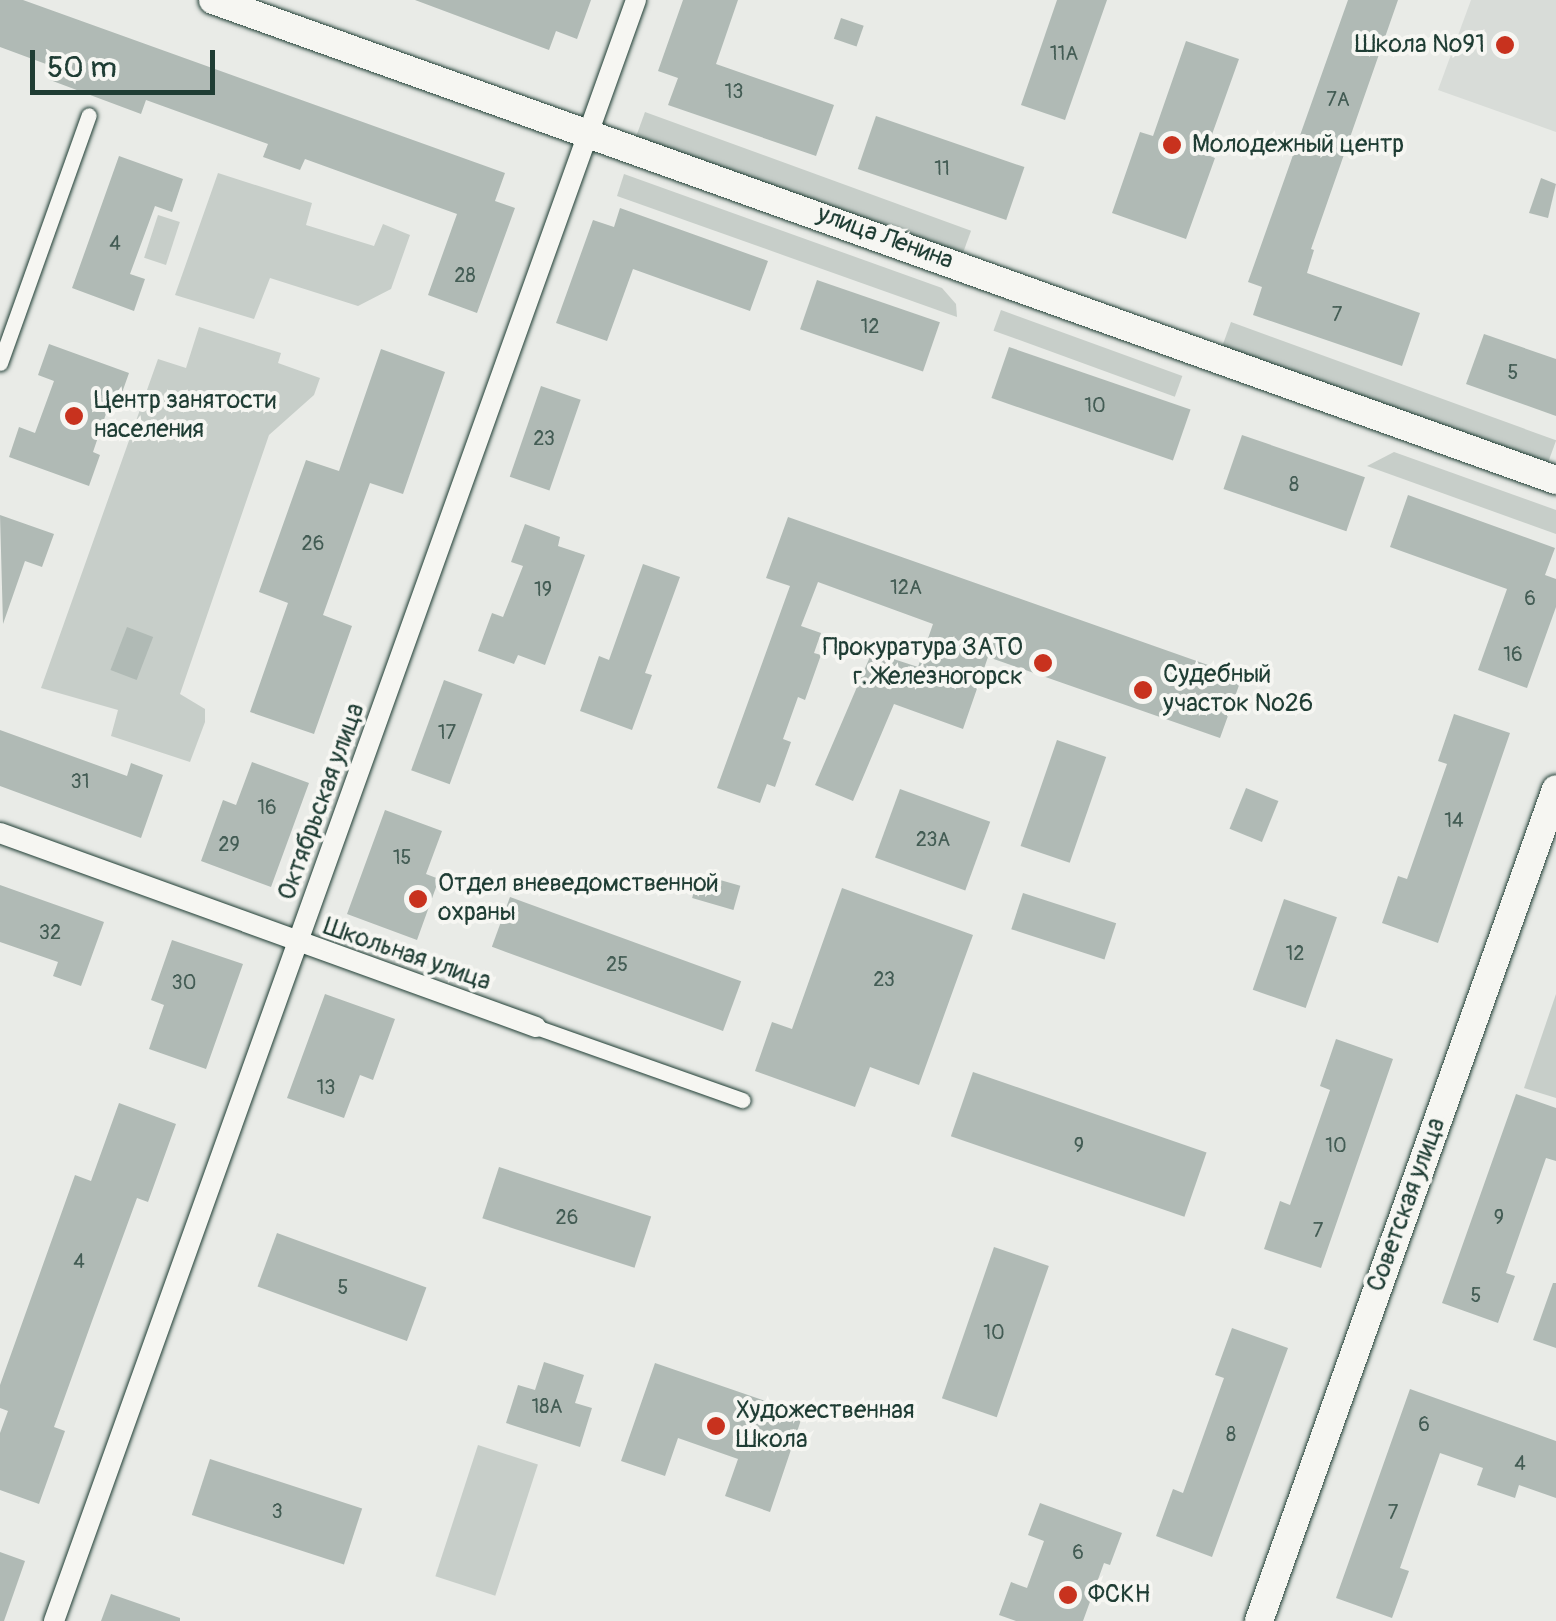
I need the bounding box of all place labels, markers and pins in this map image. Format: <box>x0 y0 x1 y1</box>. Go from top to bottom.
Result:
place label: Школа №91 <box>1355 30 1485 60</box>
marker: Школа №91 <box>1494 34 1516 56</box>
place label: Молодежный центр <box>1192 130 1404 160</box>
marker: Молодежный центр <box>1161 134 1183 156</box>
place label: Центр занятости населения <box>94 387 276 446</box>
marker: Центр занятости населения <box>63 405 85 427</box>
place label: Прокуратура ЗАТО г. Железногорск <box>823 634 1023 693</box>
marker: Прокуратура ЗАТО г. Железногорск <box>1032 652 1054 674</box>
place label: Судебный участок №26 <box>1163 661 1313 720</box>
marker: Судебный участок №26 <box>1132 679 1154 701</box>
place label: Отдел вневедомственной охраны <box>438 870 719 929</box>
marker: Отдел вневедомственной охраны <box>407 888 429 910</box>
place label: Художественная Школа <box>736 1397 915 1456</box>
marker: Художественная Школа <box>705 1415 727 1437</box>
place label: ФСКН <box>1088 1580 1150 1610</box>
marker: ФСКН <box>1057 1584 1079 1606</box>

